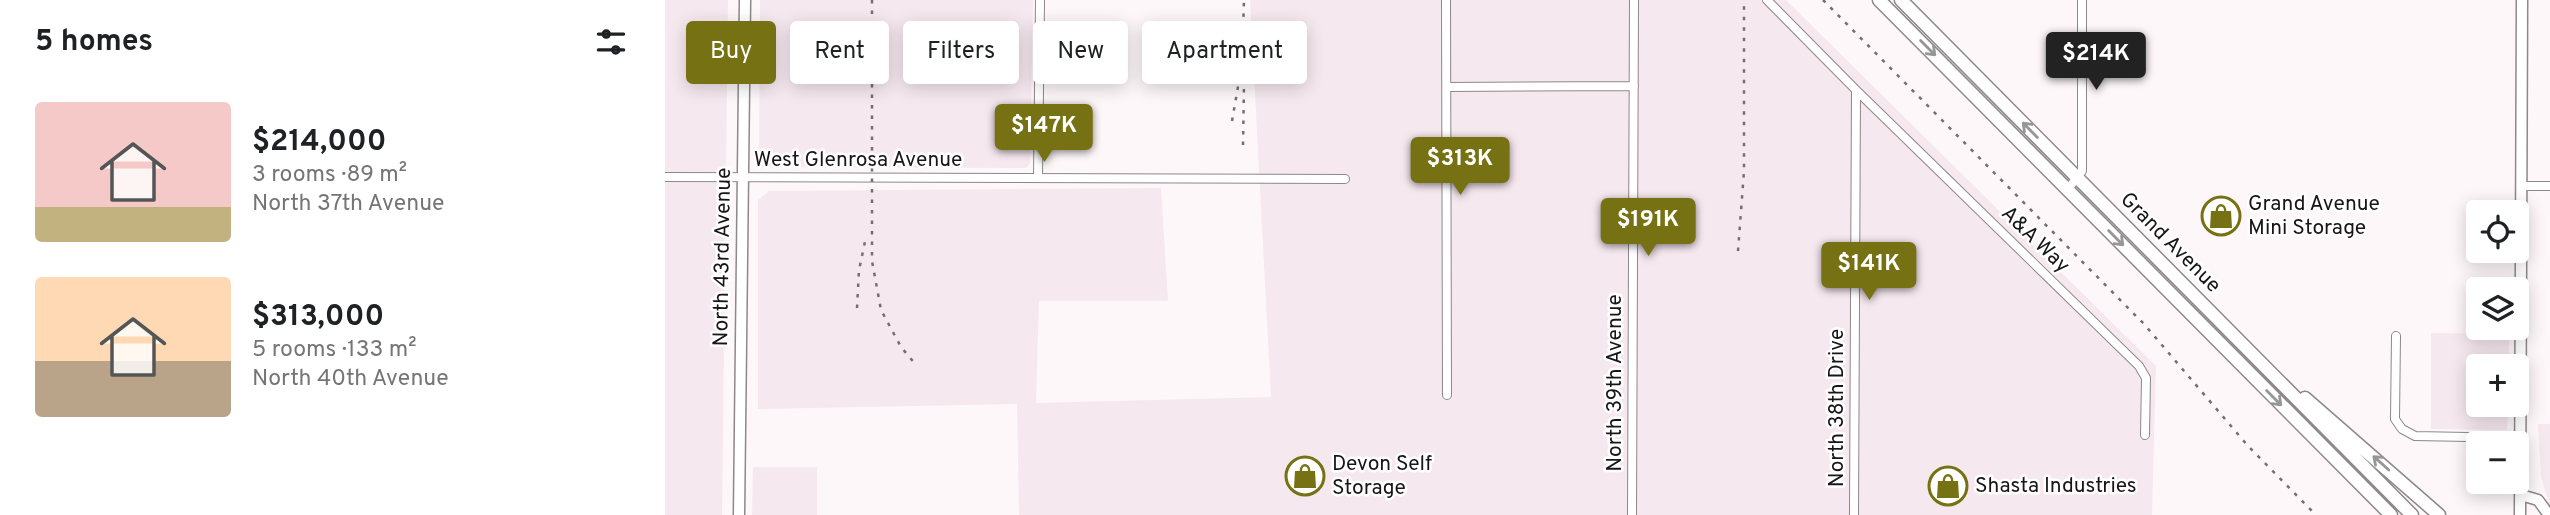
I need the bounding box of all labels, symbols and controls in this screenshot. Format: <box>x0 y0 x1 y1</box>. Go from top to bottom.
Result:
chip: Buy <box>686 21 776 84</box>
chip: Rent <box>790 21 889 84</box>
chip: Filters <box>903 21 1019 84</box>
chip: New <box>1033 21 1128 84</box>
chip: Apartment <box>1142 21 1307 84</box>
icon: filters <box>592 23 630 61</box>
text: 5 homes <box>35 24 153 61</box>
pin: $214K <box>2047 32 2145 92</box>
one-way arrow <box>1919 40 1936 57</box>
text: $214K <box>2062 40 2130 69</box>
pin: $147K <box>995 104 1093 164</box>
text: $147K <box>1011 112 1077 141</box>
one-way arrow <box>2022 121 2039 138</box>
text: $214,000 <box>252 124 387 161</box>
icon: home <box>91 130 175 214</box>
pin: $313K <box>1411 138 1509 197</box>
text: $313K <box>1427 145 1493 174</box>
street label: West Glenrosa Avenue <box>754 147 962 174</box>
text: 3 rooms · 89 m² <box>252 161 407 190</box>
street label: North 43rd Avenue <box>708 167 738 347</box>
street label: Grand Avenue <box>2114 187 2226 299</box>
text: North 37th Avenue <box>252 190 444 219</box>
place label: Grand Avenue Mini Storage <box>2248 191 2380 242</box>
shop icon: Grand Avenue Mini Storage <box>2200 195 2242 237</box>
pin: $191K <box>1599 198 1697 258</box>
map controls <box>2466 200 2529 494</box>
button: locate <box>2466 200 2529 263</box>
street label: A&A Way <box>1995 201 2075 279</box>
text: $191K <box>1617 206 1679 235</box>
one-way arrow <box>2107 229 2124 246</box>
pin: $141K <box>1820 243 1918 302</box>
text: $141K <box>1837 250 1901 279</box>
button: layers <box>2466 277 2529 340</box>
street label: North 39th Avenue <box>1602 294 1629 472</box>
text: $313,000 <box>252 299 384 336</box>
icon: home <box>91 305 175 389</box>
street label: North 38th Drive <box>1824 329 1851 487</box>
text: 5 rooms · 133 m² <box>252 336 417 365</box>
button: + <box>2466 354 2529 417</box>
text: North 40th Avenue <box>252 365 449 394</box>
one-way arrow <box>2266 389 2283 406</box>
button: − <box>2466 431 2529 494</box>
place label: Devon Self Storage <box>1332 451 1432 502</box>
shop icon: Devon Self Storage <box>1284 455 1326 497</box>
one-way arrow <box>2372 455 2390 471</box>
shop icon: Shasta Industries <box>1927 465 1969 507</box>
place label: Shasta Industries <box>1975 473 2137 500</box>

